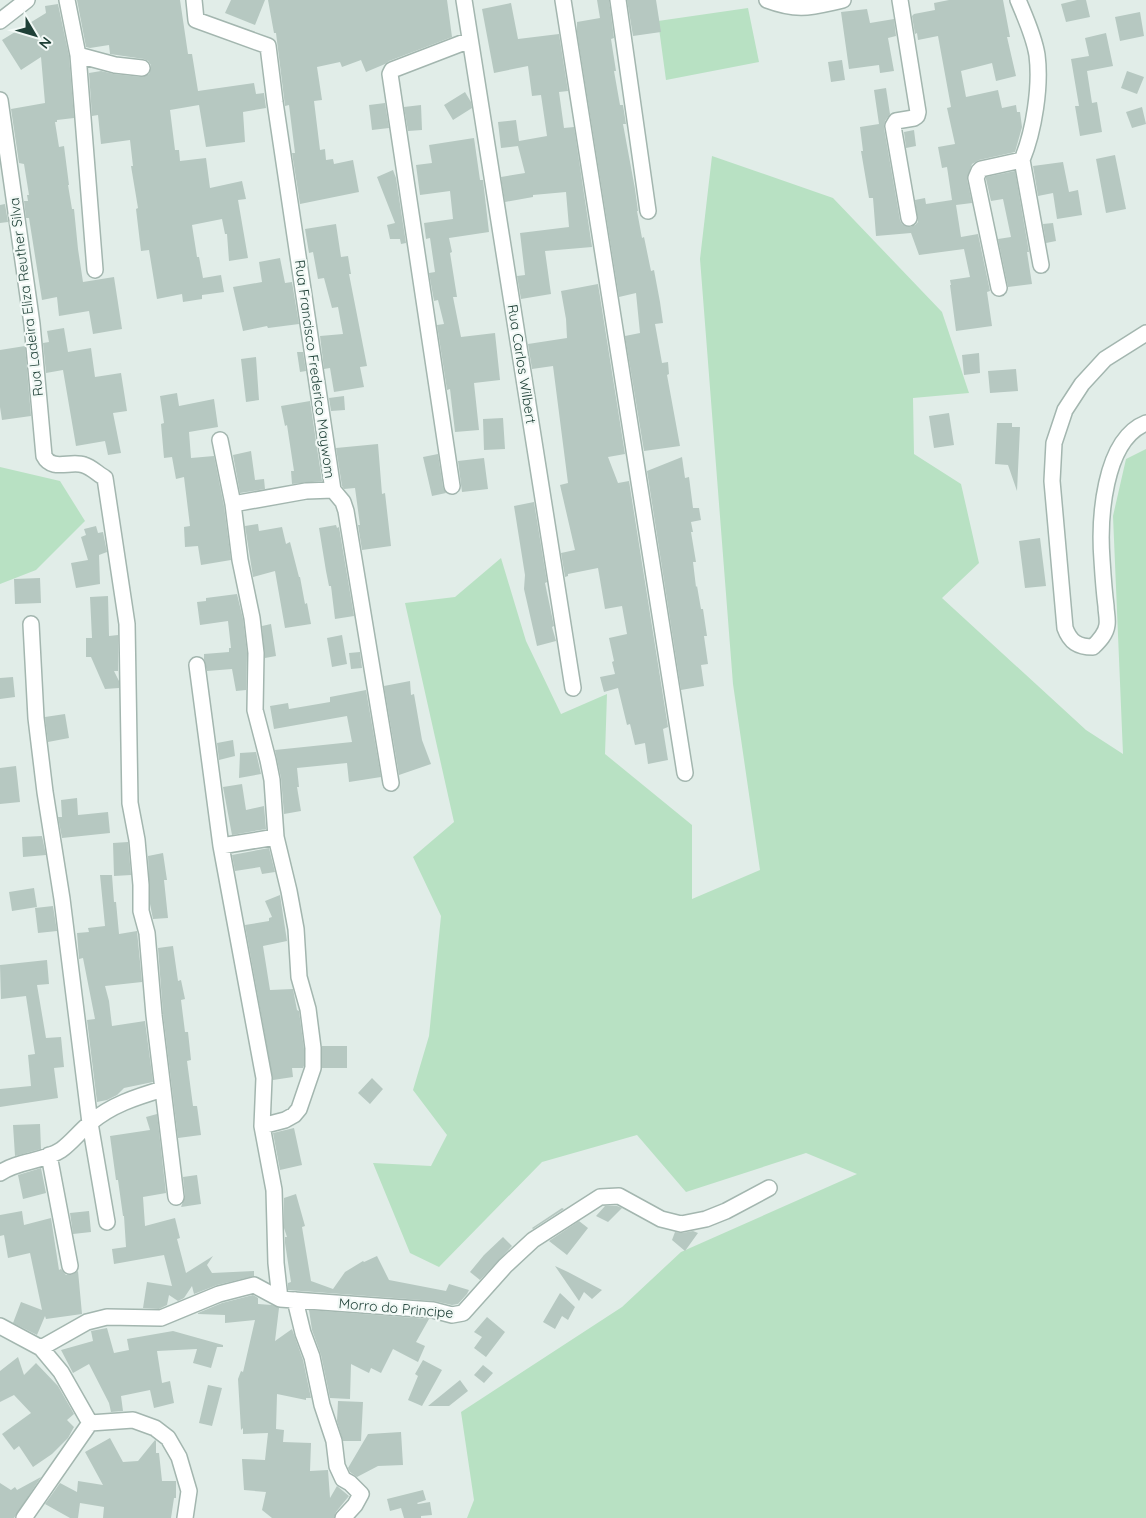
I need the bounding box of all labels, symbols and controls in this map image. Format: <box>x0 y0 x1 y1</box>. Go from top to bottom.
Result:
north arrow <box>10 10 60 60</box>
text: N <box>35 33 56 53</box>
street label: Rua Ladeira Eliza Reuther Silva <box>5 197 47 397</box>
street label: Rua Francisco Frederico Maywom <box>291 259 339 479</box>
street label: Rua Carlos Wilbert <box>504 303 540 425</box>
street label: Morro do Principe <box>338 1294 454 1322</box>

